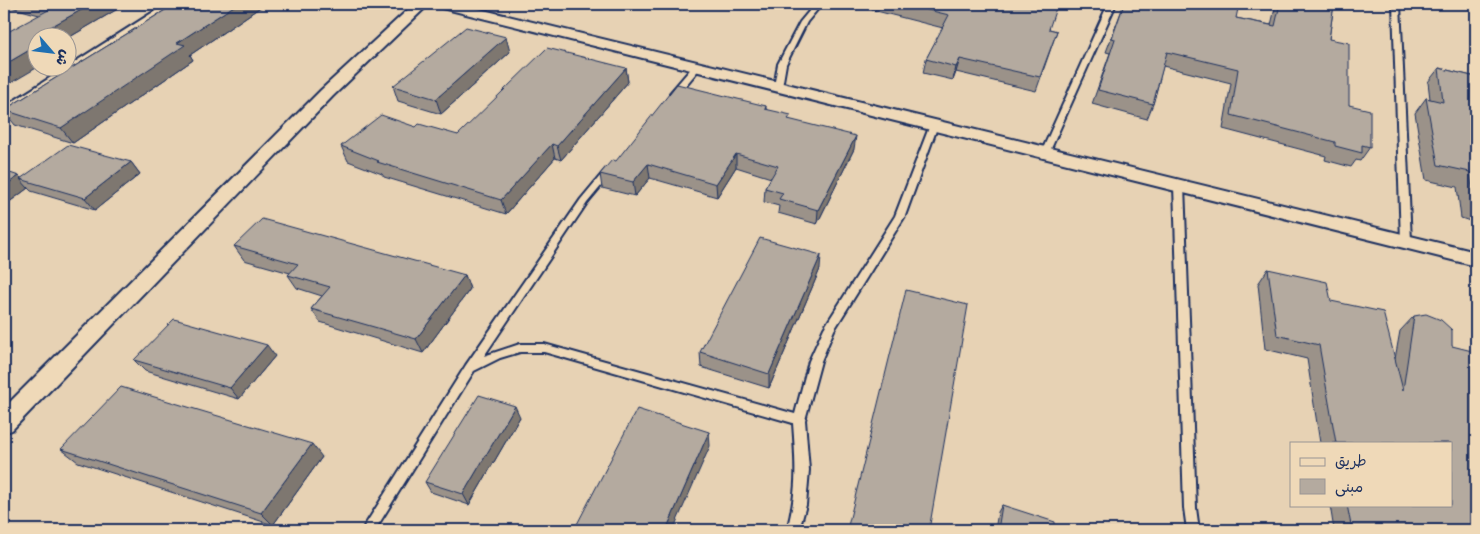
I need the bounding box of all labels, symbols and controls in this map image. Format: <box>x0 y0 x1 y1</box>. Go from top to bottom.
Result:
north arrow <box>28 28 78 78</box>
text: ش <box>52 47 75 69</box>
legend <box>1290 442 1452 506</box>
text: طريق <box>1335 451 1367 470</box>
text: مبنى <box>1335 477 1363 497</box>

